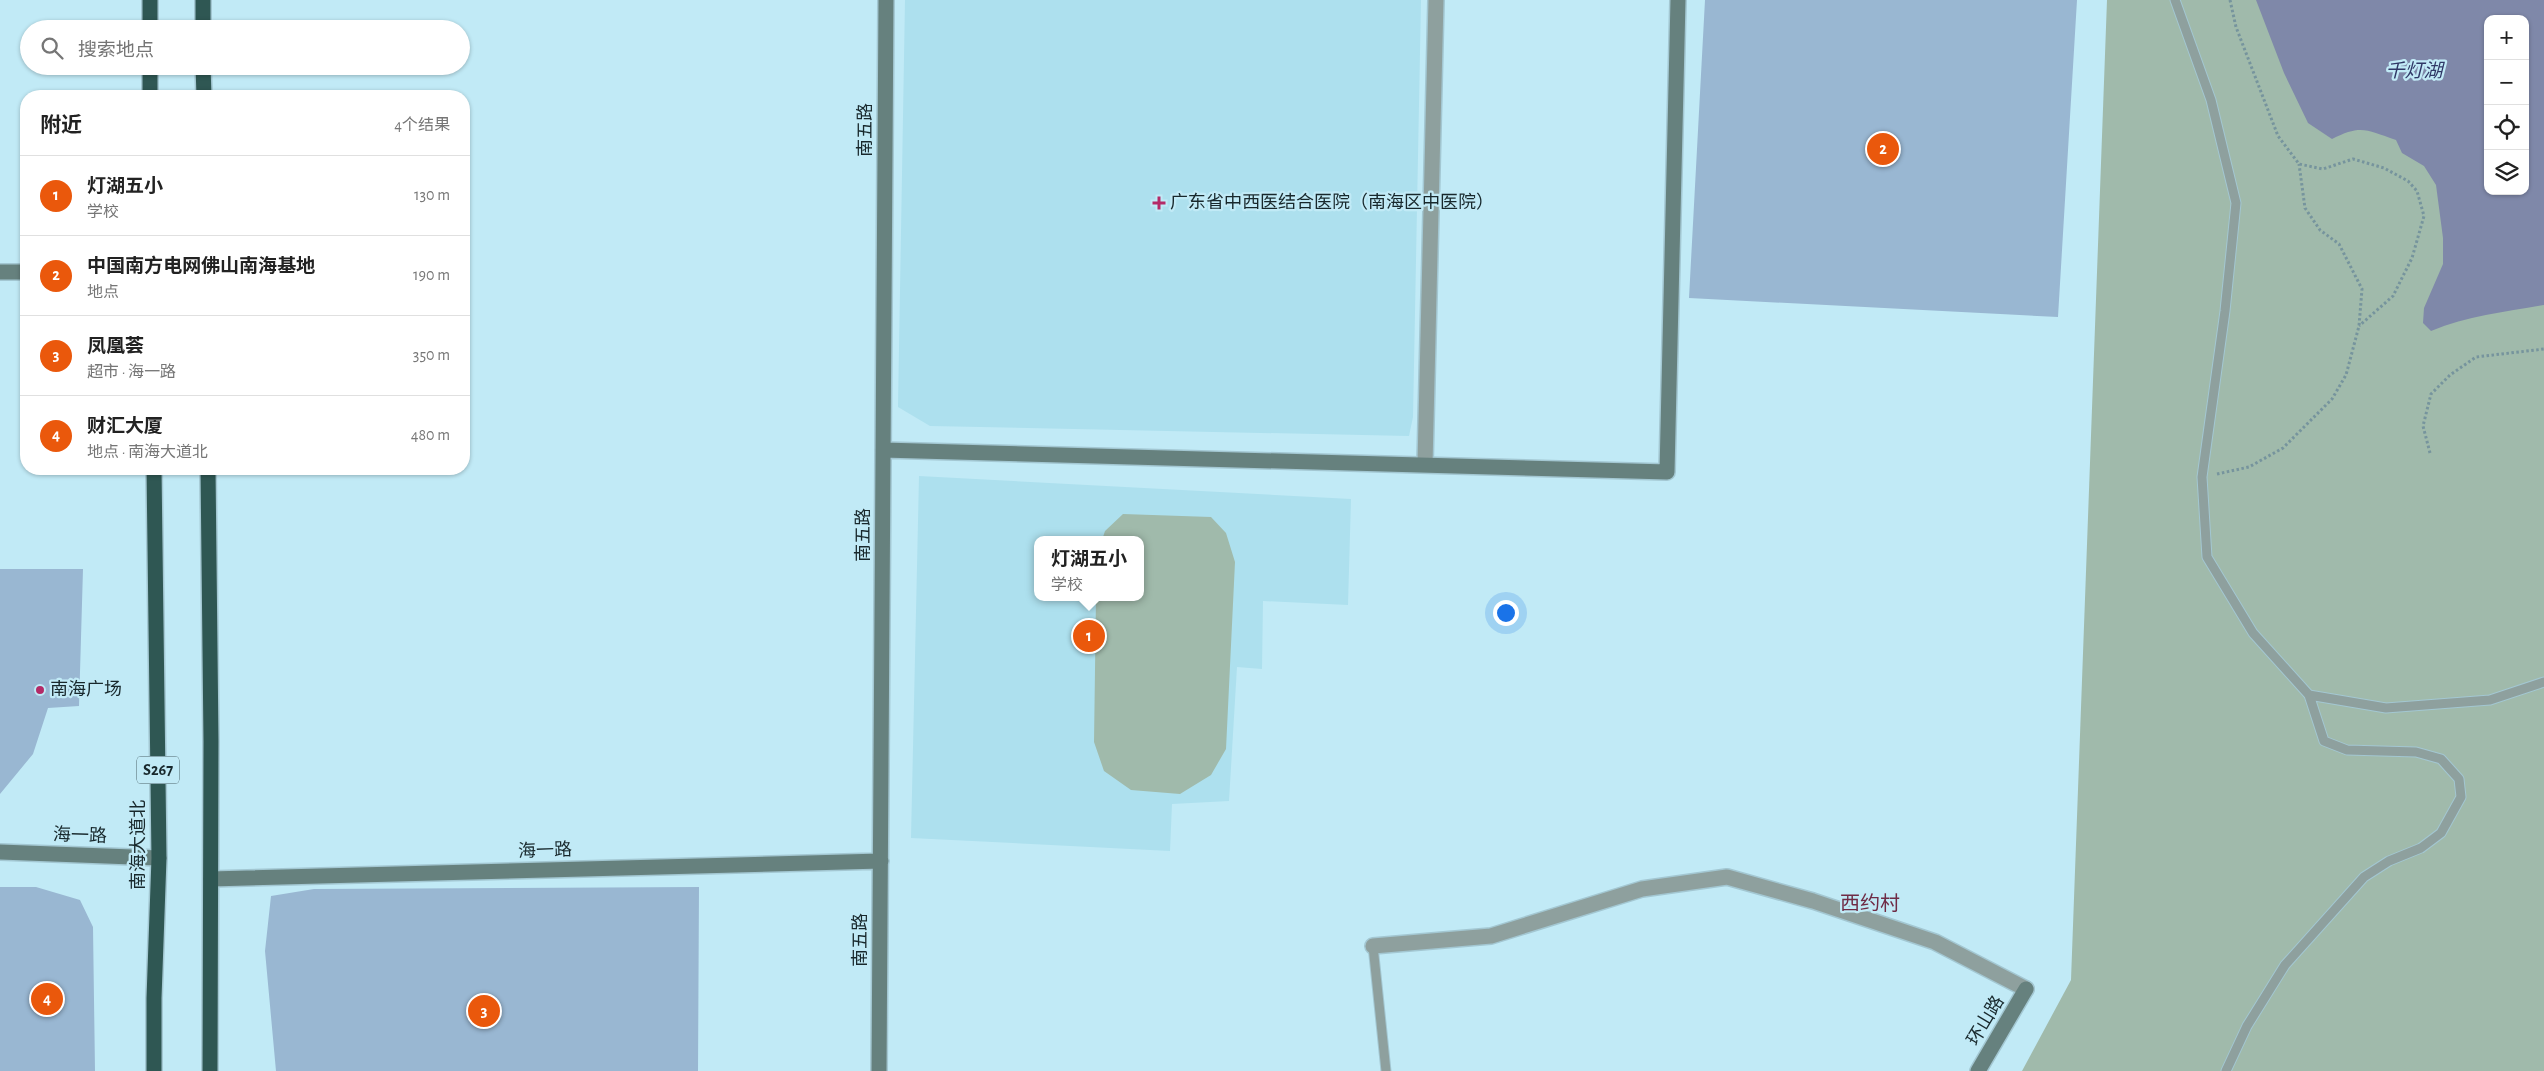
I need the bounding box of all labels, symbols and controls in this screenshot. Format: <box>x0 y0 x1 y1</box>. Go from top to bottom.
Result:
map controls <box>2484 15 2529 195</box>
button: + <box>2484 15 2529 60</box>
search box <box>20 20 470 75</box>
icon: search <box>38 34 66 62</box>
text: 搜索地点 <box>78 41 154 60</box>
button: − <box>2484 60 2529 105</box>
water label: 千灯湖 <box>2385 61 2445 81</box>
street label: 南五路 <box>855 103 875 157</box>
button: locate <box>2484 105 2529 150</box>
text: 附近 <box>40 115 82 136</box>
text: 4个结果 <box>394 117 450 133</box>
pin: 2 <box>1867 130 1899 168</box>
button: layers <box>2484 150 2529 195</box>
text: 灯湖五小 <box>87 177 163 196</box>
text: 1 <box>53 187 59 203</box>
text: 130 m <box>414 187 450 203</box>
place label: 广东省中西医结合医院（南海区中医院） <box>1170 192 1494 212</box>
marker: 广东省中西医结合医院（南海区中医院） <box>1152 196 1166 210</box>
text: 学校 <box>87 204 119 220</box>
text: 中国南方电网佛山南海基地 <box>87 257 315 276</box>
text: 2 <box>52 267 60 283</box>
text: 190 m <box>413 267 450 283</box>
text: 地点 <box>87 284 119 300</box>
text: 凤凰荟 <box>87 337 144 356</box>
text: 3 <box>53 347 59 363</box>
text: 350 m <box>413 347 450 363</box>
text: 超市 · 海一路 <box>87 364 176 380</box>
text: 财汇大厦 <box>87 417 163 436</box>
text: 4 <box>52 427 60 443</box>
text: 480 m <box>411 427 450 443</box>
text: 地点 · 南海大道北 <box>87 444 208 460</box>
street label: 南五路 <box>853 508 873 562</box>
popup <box>1034 536 1144 601</box>
text: 灯湖五小 <box>1051 550 1127 569</box>
text: 学校 <box>1051 577 1083 593</box>
your location <box>1493 600 1519 626</box>
pin: 1 <box>1073 617 1105 655</box>
place label: 南海广场 <box>50 679 122 699</box>
marker: 南海广场 <box>34 684 46 696</box>
road number: S267 <box>137 756 179 784</box>
street label: 南海大道北 <box>128 800 148 890</box>
street label: 海一路 <box>53 824 107 846</box>
street label: 海一路 <box>518 839 572 861</box>
district label: 西约村 <box>1840 893 1900 914</box>
street label: 南五路 <box>850 913 870 967</box>
pin: 4 <box>31 980 63 1018</box>
pin: 3 <box>468 992 500 1030</box>
street label: 环山路 <box>1963 992 2008 1049</box>

